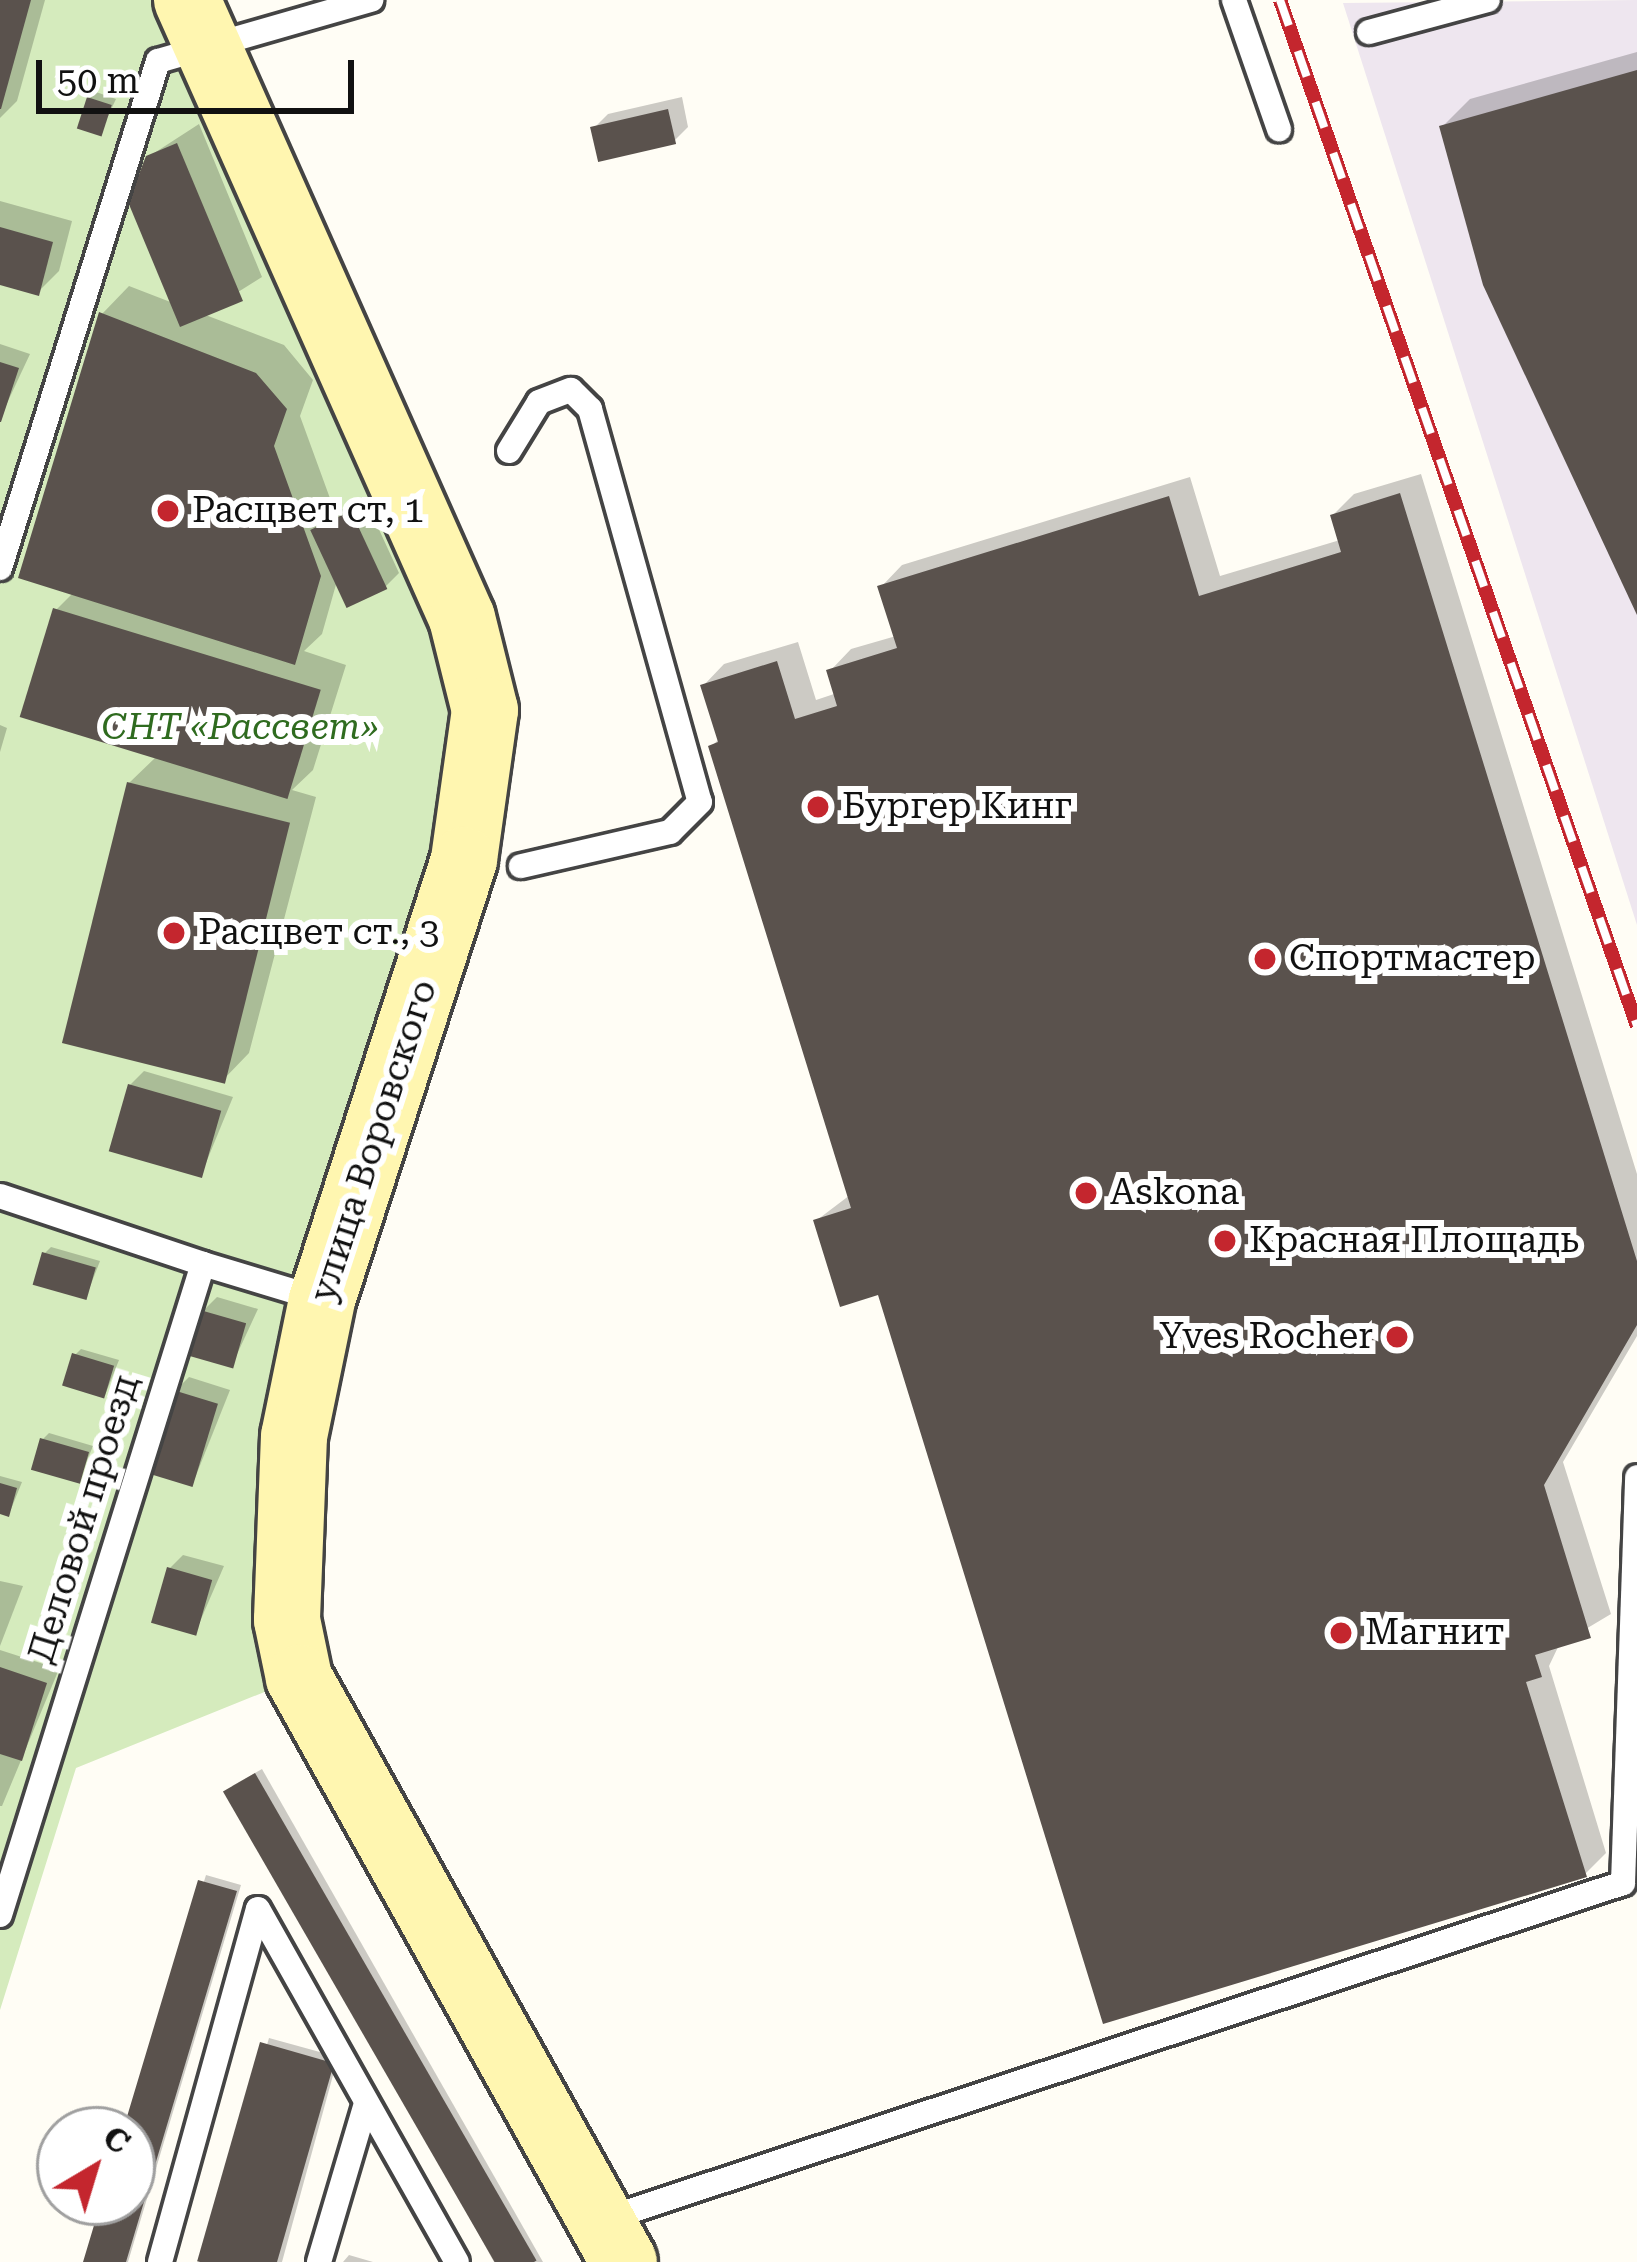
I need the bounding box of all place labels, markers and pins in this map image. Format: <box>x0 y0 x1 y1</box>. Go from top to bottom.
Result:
place label: Расцвет ст, 1 <box>192 489 424 533</box>
marker: Расцвет ст, 1 <box>155 498 181 524</box>
place label: Бургер Кинг <box>842 785 1073 829</box>
marker: Бургер Кинг <box>805 794 831 820</box>
place label: Расцвет ст., 3 <box>198 911 439 955</box>
marker: Расцвет ст., 3 <box>161 920 187 946</box>
place label: Спортмастер <box>1289 937 1536 981</box>
marker: Спортмастер <box>1252 946 1278 972</box>
place label: Askona <box>1110 1171 1239 1215</box>
marker: Askona <box>1073 1180 1099 1206</box>
place label: Красная Площадь <box>1249 1219 1579 1263</box>
marker: Красная Площадь <box>1212 1228 1238 1254</box>
place label: Yves Rocher <box>1159 1315 1373 1359</box>
marker: Yves Rocher <box>1384 1324 1410 1350</box>
place label: Магнит <box>1365 1611 1505 1655</box>
marker: Магнит <box>1328 1620 1354 1646</box>

